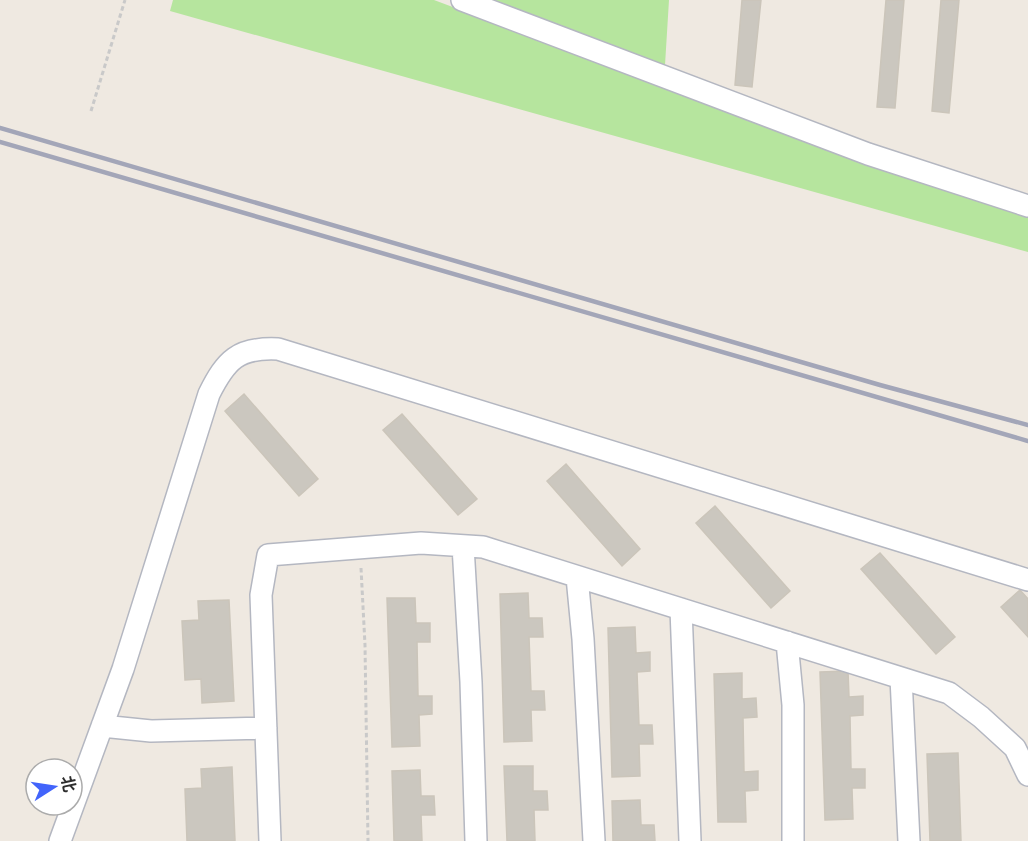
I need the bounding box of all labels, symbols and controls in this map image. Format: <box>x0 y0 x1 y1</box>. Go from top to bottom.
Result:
north arrow <box>24 757 84 817</box>
text: 北 <box>56 774 81 794</box>

